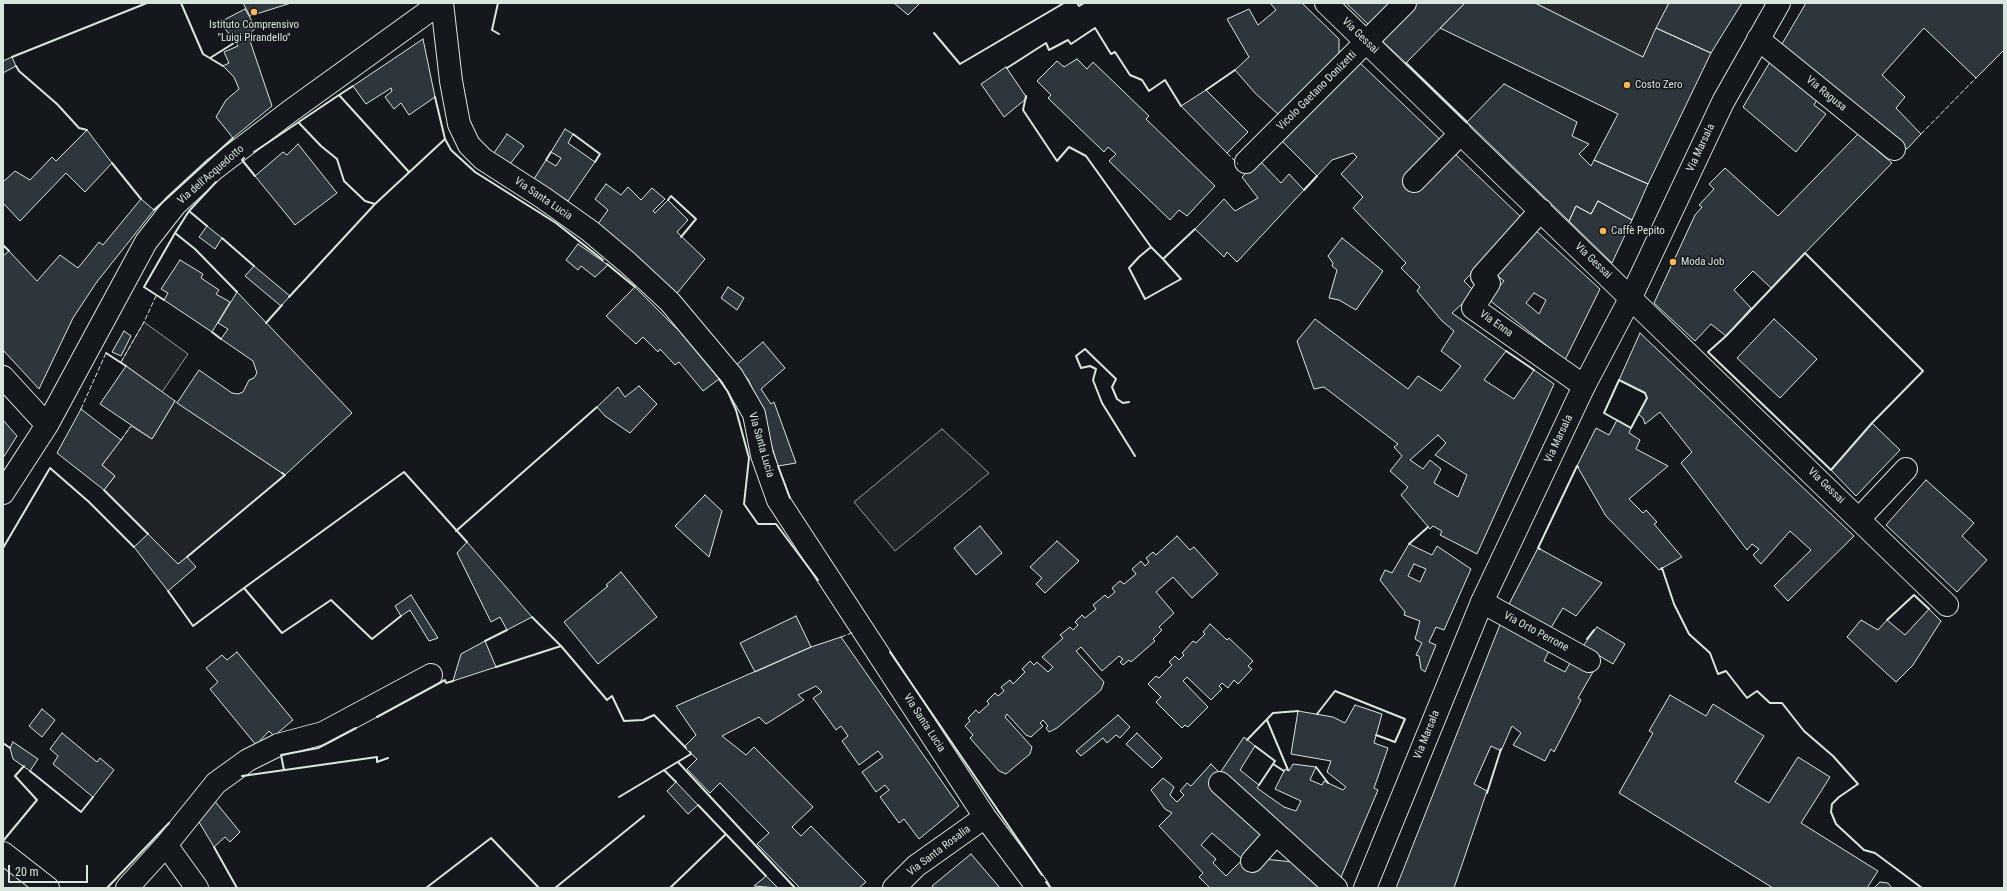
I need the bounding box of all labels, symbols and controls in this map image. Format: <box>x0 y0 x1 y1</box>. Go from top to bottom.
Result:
marker: Istituto Comprensivo "Luigi Pirandello" <box>249 7 259 17</box>
street label: Via Gessai <box>1339 15 1381 57</box>
place label: Istituto Comprensivo "Luigi Pirandello" <box>209 18 299 44</box>
street label: Vicolo Gaetano Donizetti <box>1274 48 1360 134</box>
street label: Via Ragusa <box>1803 74 1849 114</box>
place label: Costo Zero <box>1635 78 1683 92</box>
marker: Costo Zero <box>1622 80 1632 90</box>
street label: Via Marsala <box>1684 122 1718 174</box>
street label: Via dell'Acquedotto <box>175 143 247 207</box>
street label: Via Santa Lucia <box>512 175 574 223</box>
place label: Caffè Pepito <box>1611 224 1665 238</box>
marker: Caffè Pepito <box>1598 226 1608 236</box>
street label: Via Gessai <box>1572 240 1614 282</box>
place label: Moda Job <box>1681 255 1724 269</box>
marker: Moda Job <box>1668 257 1678 267</box>
street label: Via Enna <box>1477 308 1515 340</box>
street label: Via Santa Lucia <box>745 411 777 479</box>
street label: Via Marsala <box>1542 413 1576 465</box>
street label: Via Gessai <box>1805 465 1847 507</box>
street label: Via Orto Perrone <box>1501 609 1571 655</box>
street label: Via Santa Lucia <box>900 691 948 755</box>
street label: Via Marsala <box>1411 709 1443 761</box>
street label: Via Santa Rosalia <box>905 823 973 879</box>
scale bar <box>10 857 90 883</box>
text: 20 m <box>15 865 39 879</box>

